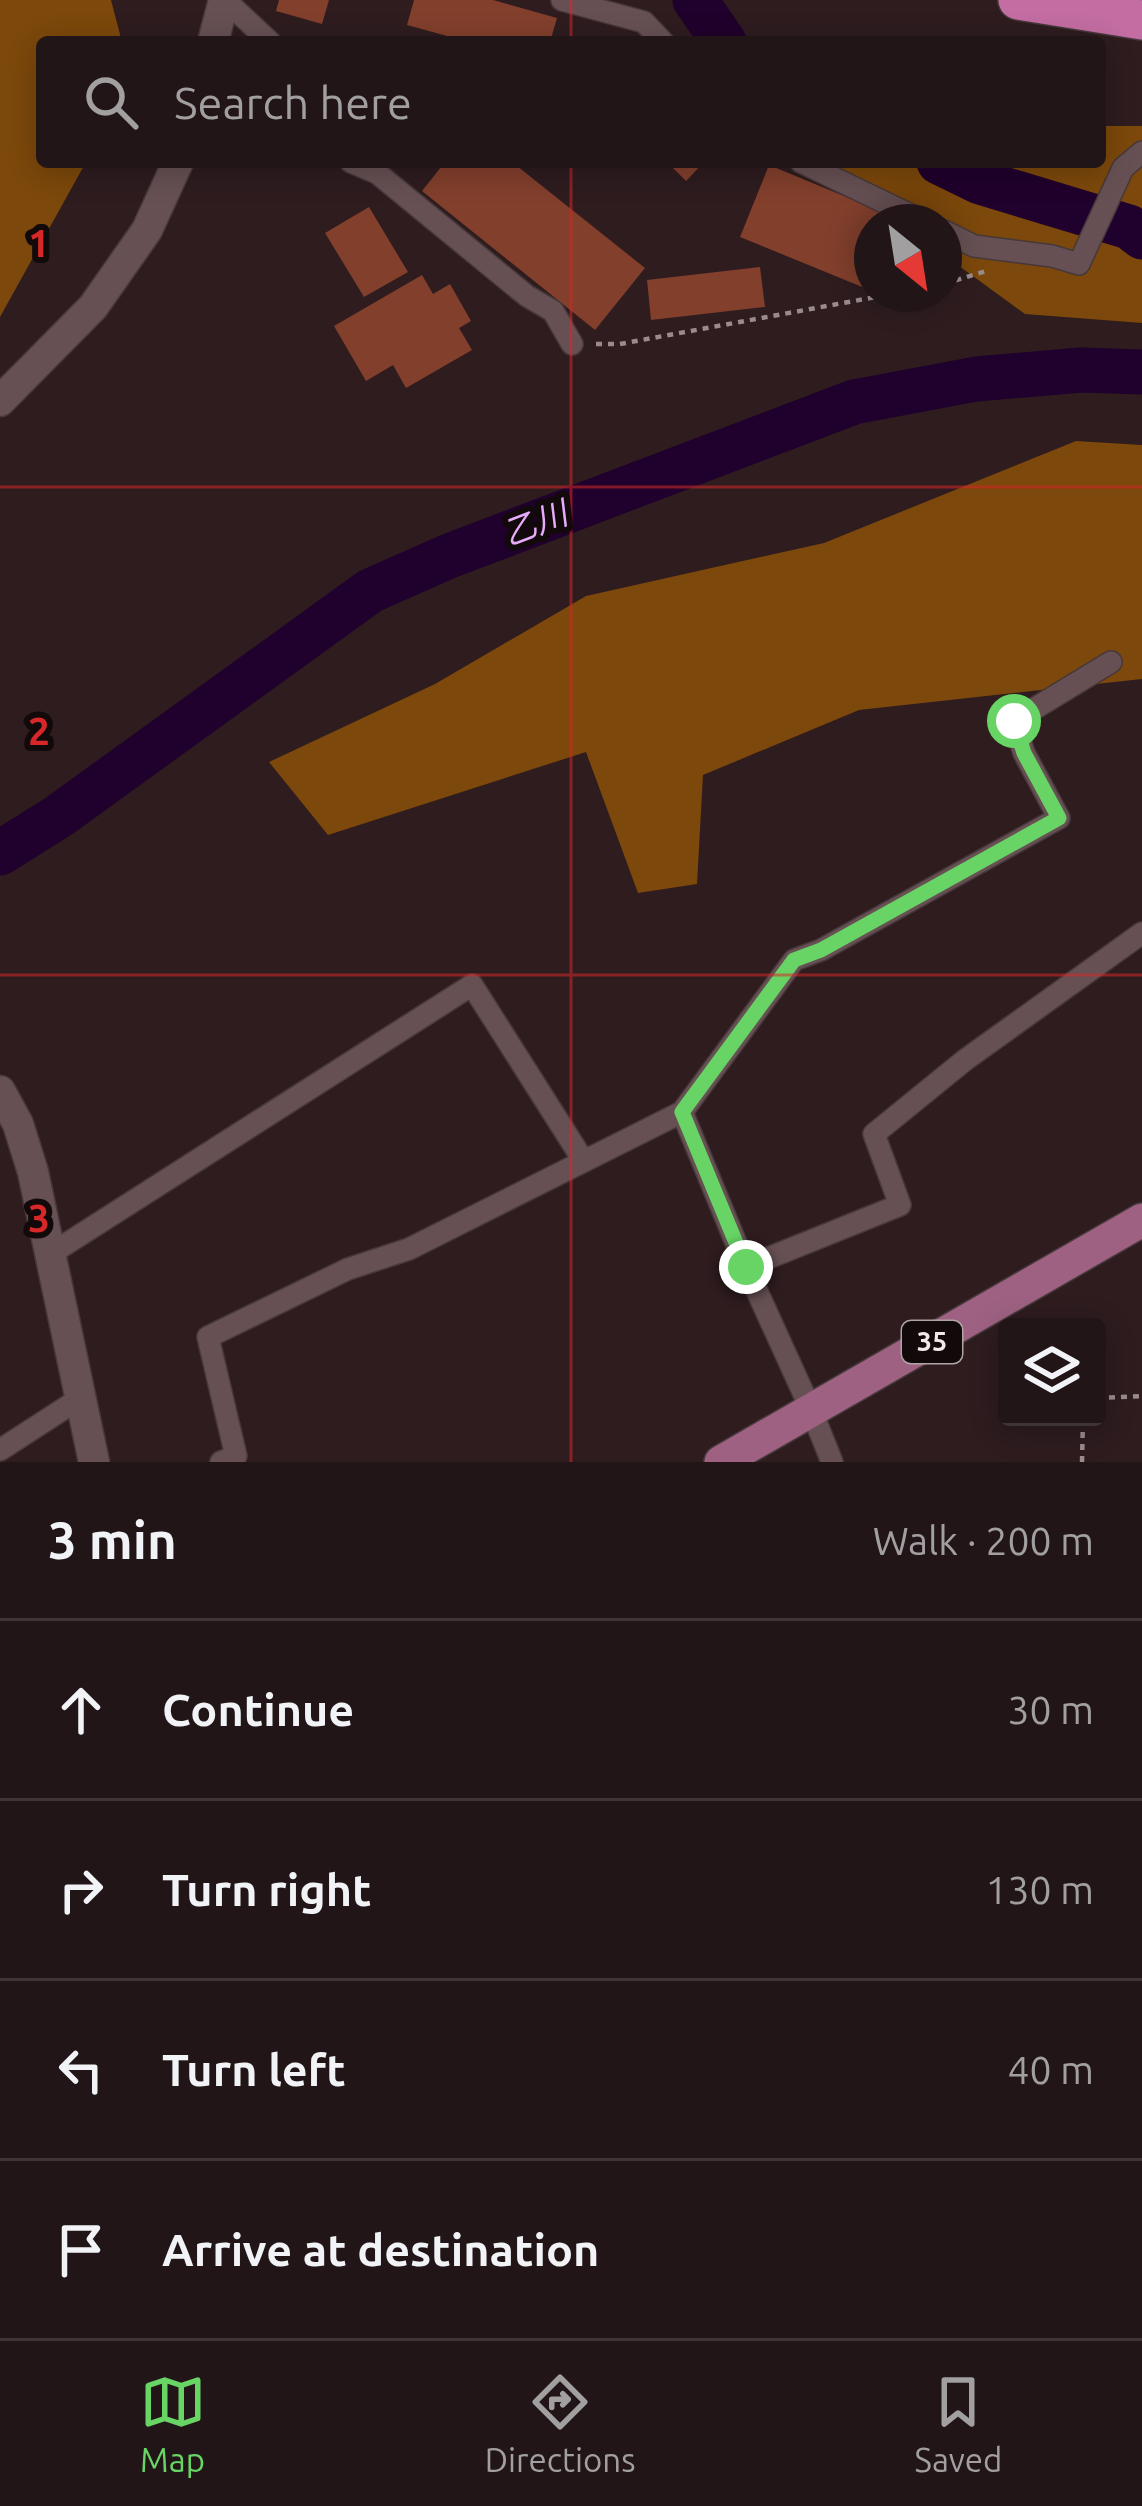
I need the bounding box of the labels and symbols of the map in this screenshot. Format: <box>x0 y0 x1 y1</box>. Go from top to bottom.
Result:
north arrow <box>854 204 962 312</box>
text: 1 <box>28 221 50 264</box>
water label: 乙川 <box>497 492 575 552</box>
route start <box>987 694 1041 748</box>
text: 2 <box>28 709 50 752</box>
text: 3 <box>28 1196 50 1239</box>
route end <box>719 1240 773 1294</box>
road number: 35 <box>902 1321 962 1363</box>

